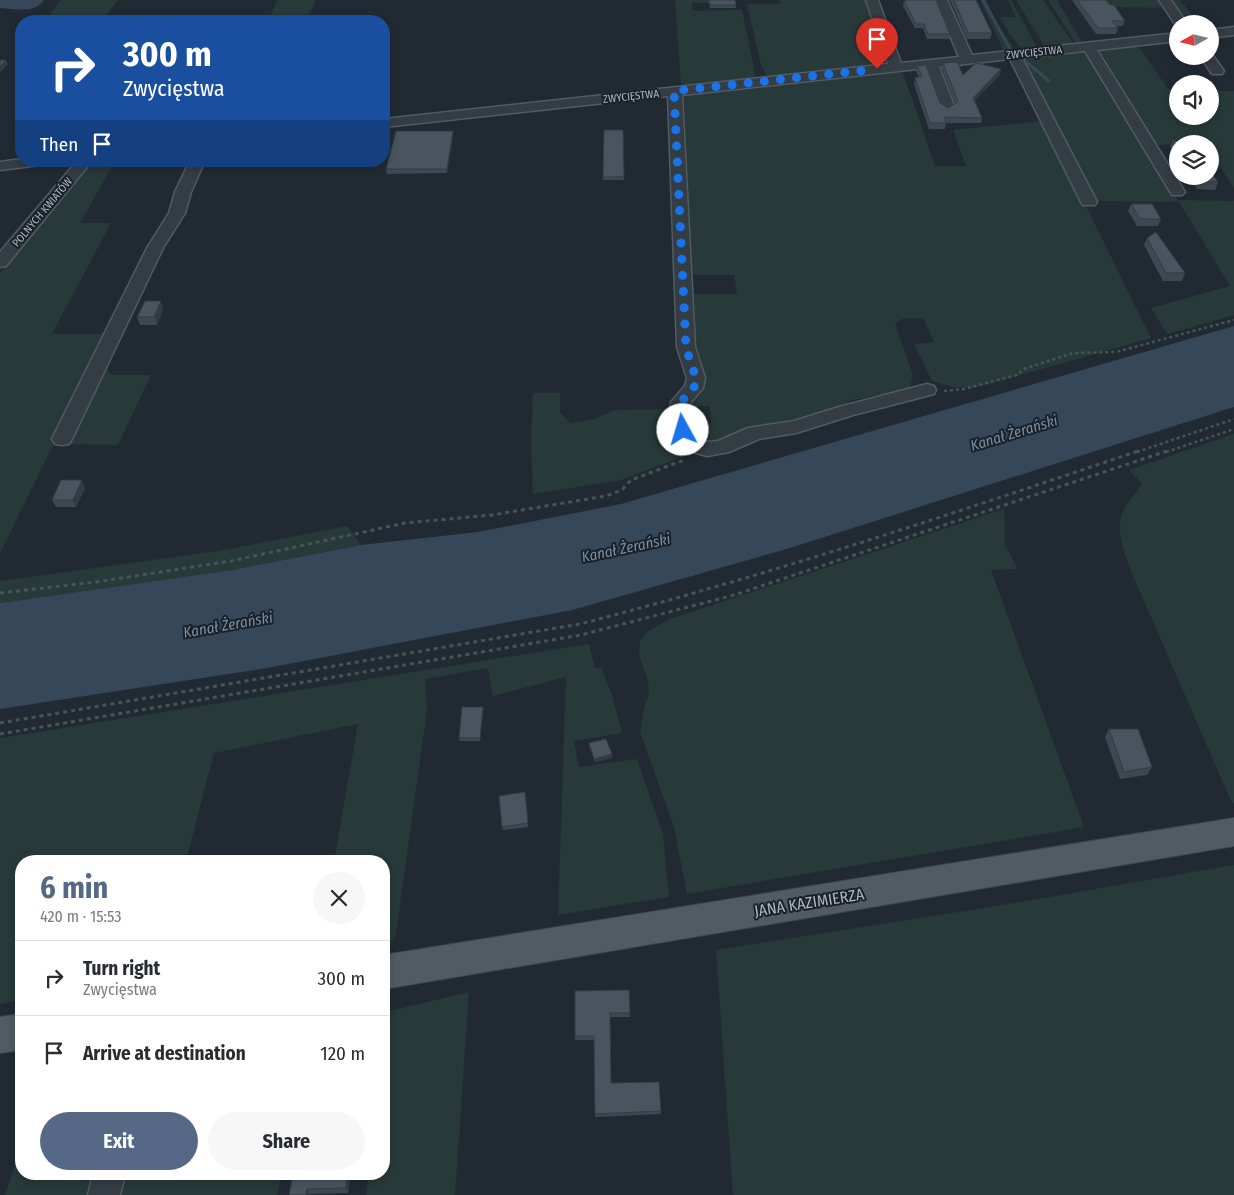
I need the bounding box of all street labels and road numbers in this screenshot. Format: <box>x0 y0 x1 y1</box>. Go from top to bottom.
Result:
street label: ZWYCIĘSTWA <box>1005 43 1063 62</box>
street label: ZWYCIĘSTWA <box>602 87 660 106</box>
street label: POLNYCH KWIATÓW <box>9 174 75 250</box>
street label: JANA KAZIMIERZA <box>753 884 866 921</box>

